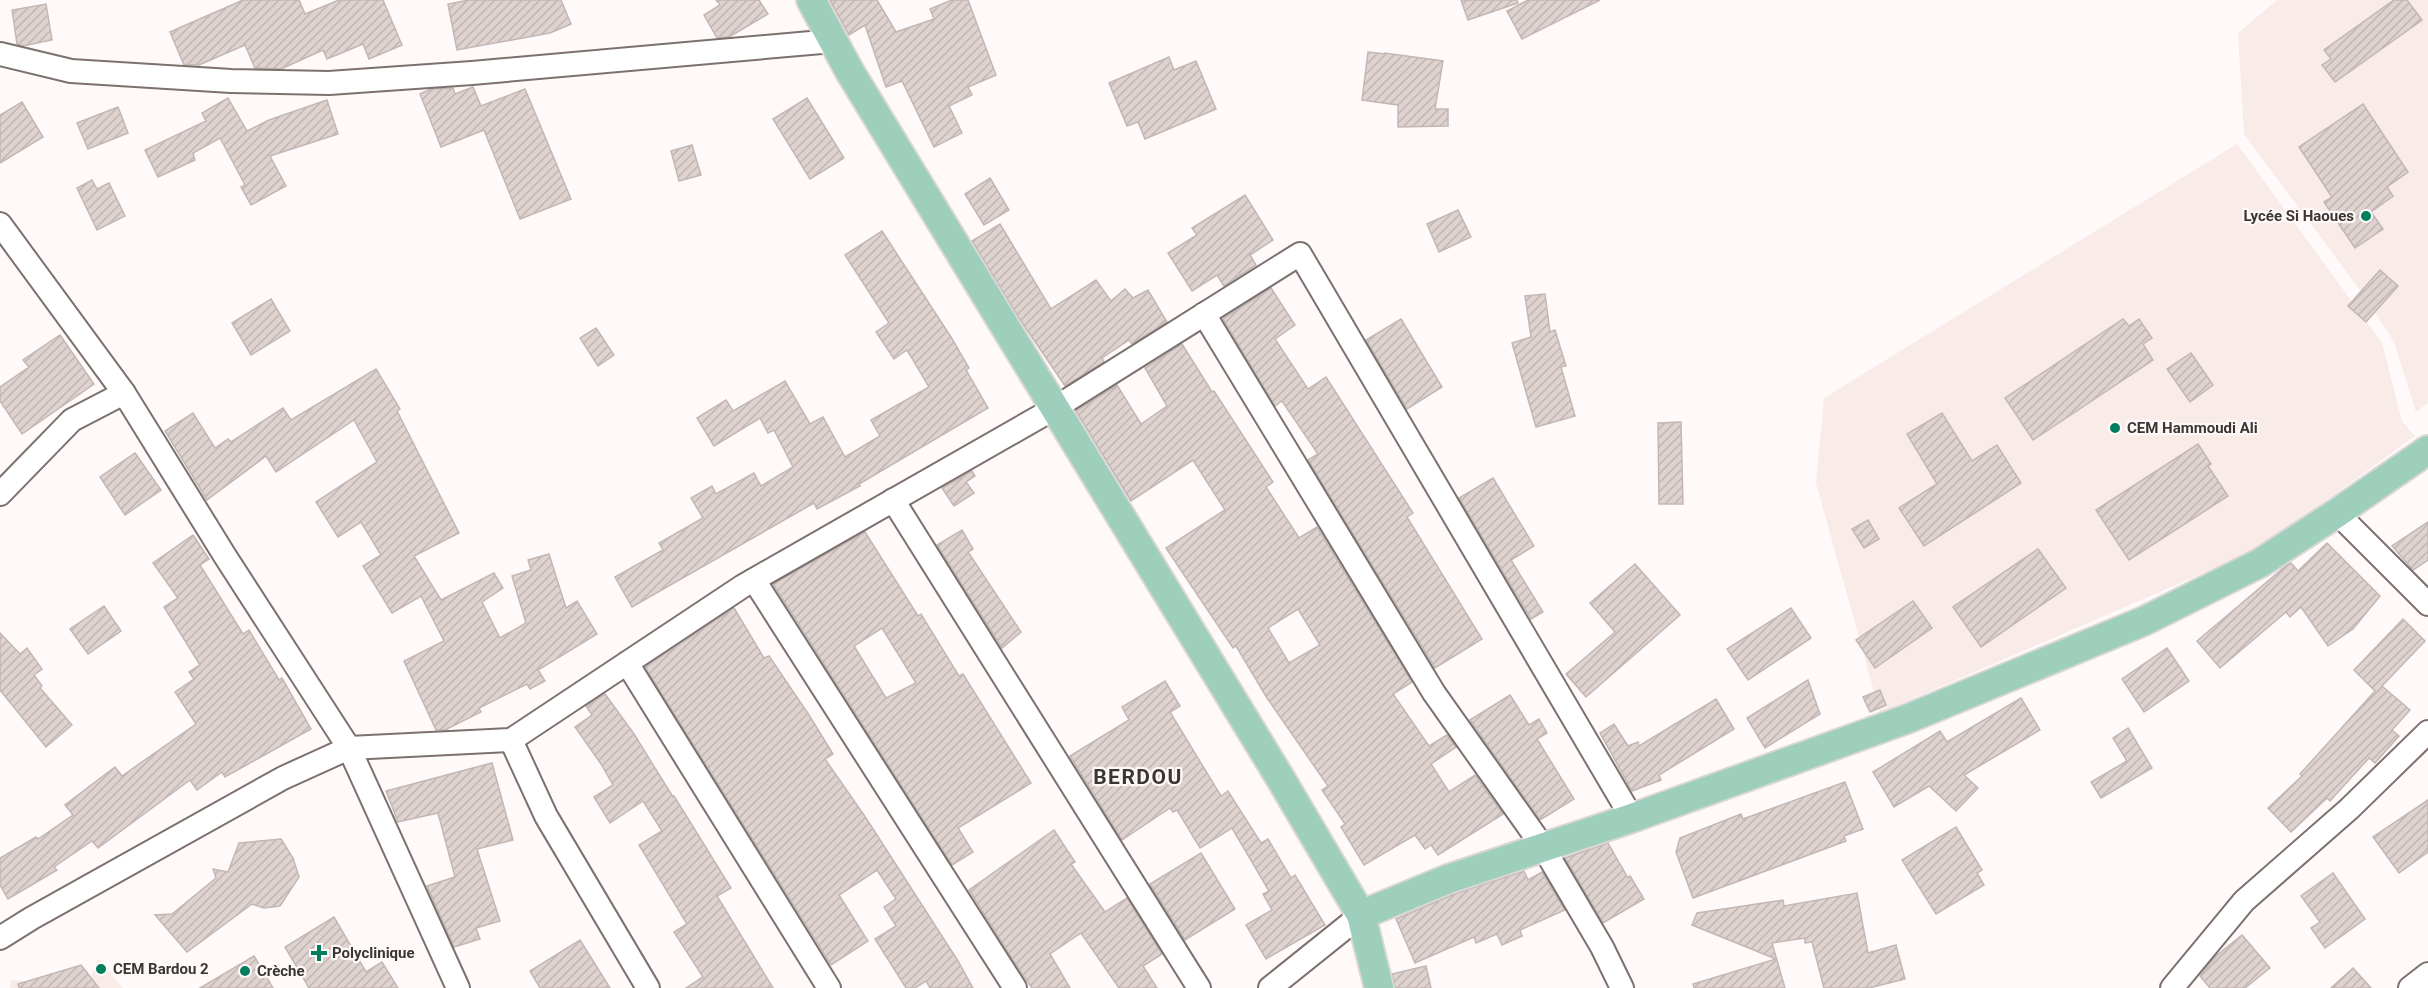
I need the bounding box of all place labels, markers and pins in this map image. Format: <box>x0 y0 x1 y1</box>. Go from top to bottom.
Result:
place label: Lycée Si Haoues <box>2243 207 2354 225</box>
marker: Lycée Si Haoues <box>2359 209 2373 223</box>
place label: CEM Hammoudi Ali <box>2127 419 2258 437</box>
marker: CEM Hammoudi Ali <box>2108 421 2122 435</box>
marker: Polyclinique <box>310 944 328 962</box>
place label: Polyclinique <box>332 944 415 962</box>
place label: CEM Bardou 2 <box>113 960 209 978</box>
marker: CEM Bardou 2 <box>94 962 108 976</box>
place label: Crèche <box>257 962 305 980</box>
marker: Crèche <box>238 964 252 978</box>

